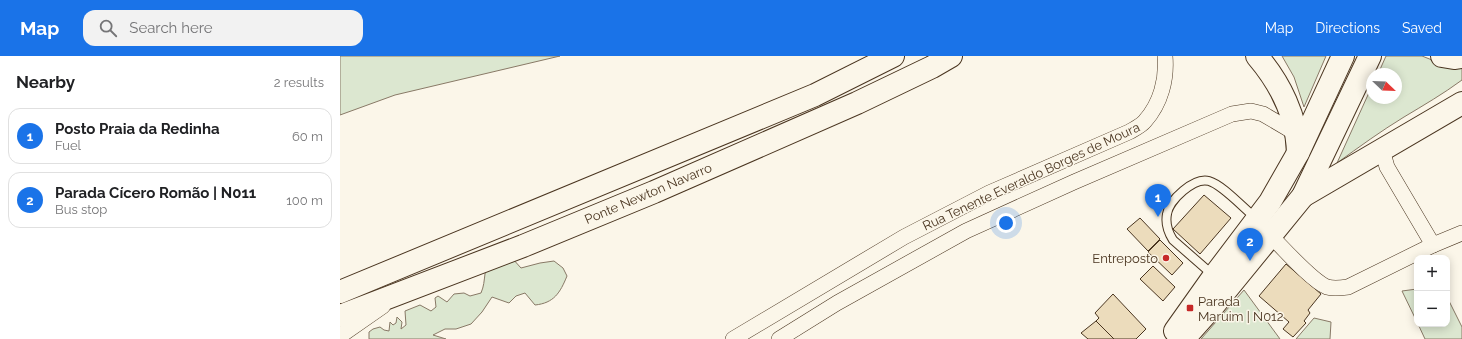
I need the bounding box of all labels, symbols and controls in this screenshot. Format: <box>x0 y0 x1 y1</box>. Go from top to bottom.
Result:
search box <box>83 10 363 46</box>
text: Map <box>20 17 59 39</box>
icon: search <box>97 17 119 39</box>
text: Search here <box>129 19 213 37</box>
text: Map <box>1265 20 1293 36</box>
text: Directions <box>1315 20 1380 36</box>
text: Saved <box>1402 20 1442 36</box>
north arrow <box>1366 68 1402 104</box>
text: Nearby <box>16 72 75 92</box>
text: 2 results <box>274 75 324 90</box>
street label: Rua Tenente Everaldo Borges de Moura <box>920 119 1142 234</box>
text: Posto Praia da Redinha <box>55 120 220 138</box>
text: 1 <box>27 129 33 144</box>
text: 60 m <box>292 129 323 144</box>
text: Fuel <box>55 138 81 153</box>
street label: Ponte Newton Navarro <box>582 160 714 227</box>
text: Parada Cícero Romão | N011 <box>55 184 256 202</box>
pin: 1 <box>1145 184 1171 217</box>
text: 2 <box>26 193 34 208</box>
text: 100 m <box>286 193 323 208</box>
text: Bus stop <box>55 202 107 217</box>
your location <box>996 213 1016 233</box>
pin: 2 <box>1237 228 1263 261</box>
place label: Entreposto <box>1092 251 1158 266</box>
marker: Entreposto <box>1161 253 1171 263</box>
map controls <box>1414 255 1450 327</box>
button: + <box>1414 255 1450 291</box>
button: − <box>1414 291 1450 327</box>
place label: Parada Maruim | N012 <box>1198 294 1284 324</box>
marker: Parada Maruim | N012 <box>1185 303 1195 313</box>

